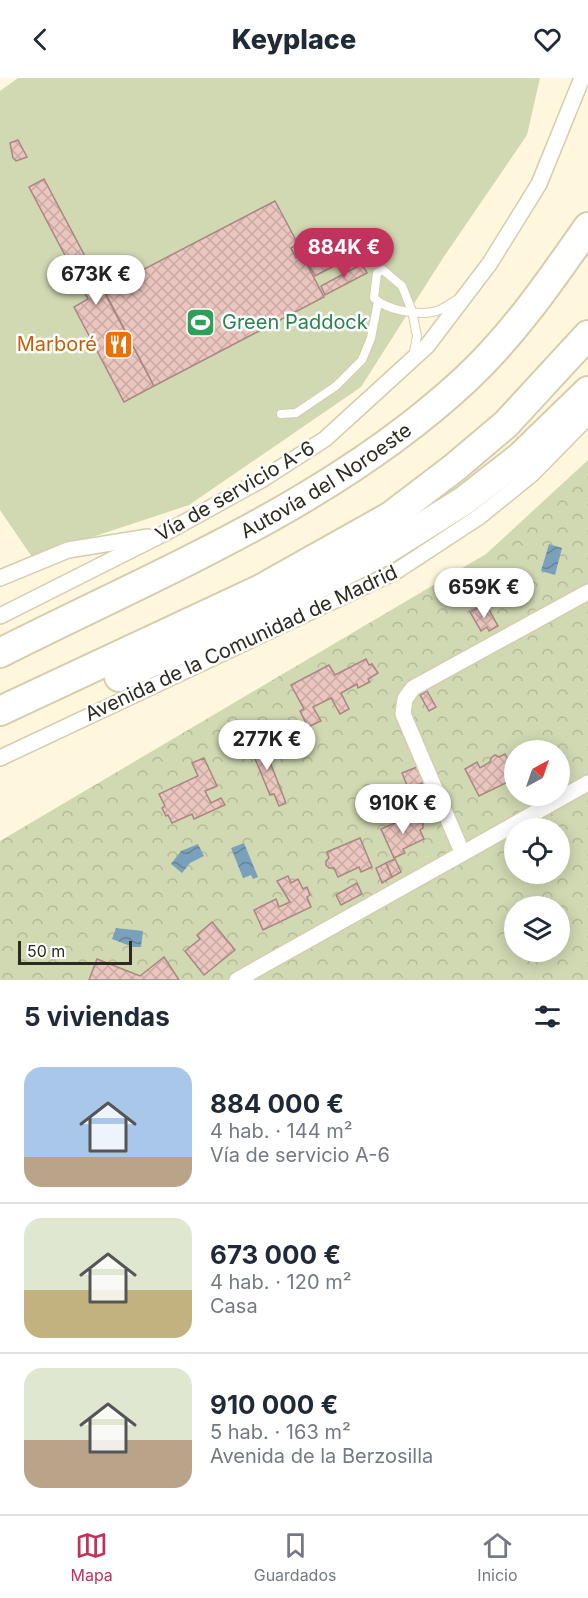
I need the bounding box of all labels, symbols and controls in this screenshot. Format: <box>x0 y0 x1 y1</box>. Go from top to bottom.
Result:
icon: back <box>24 23 57 56</box>
text: Keyplace <box>232 23 356 56</box>
icon: heart <box>531 23 564 56</box>
pin: 884K € <box>295 228 393 279</box>
text: 884K € <box>308 235 380 259</box>
pin: 673K € <box>47 255 145 306</box>
text: 673K € <box>61 262 131 286</box>
sports icon: Green Paddock <box>185 306 217 338</box>
place label: Green Paddock <box>222 310 368 334</box>
restaurant icon: Marboré <box>102 328 134 360</box>
place label: Marboré <box>17 332 97 356</box>
street label: Autovía del Noroeste <box>236 418 416 543</box>
street label: Vía de servicio A-6 <box>151 436 319 546</box>
street label: Avenida de la Comunidad de Madrid <box>81 560 401 726</box>
pin: 659K € <box>435 568 533 619</box>
text: 659K € <box>448 575 520 599</box>
pin: 277K € <box>218 720 316 771</box>
text: 277K € <box>232 727 302 751</box>
north arrow <box>504 740 570 806</box>
map controls <box>504 740 570 962</box>
pin: 910K € <box>354 784 452 835</box>
text: 910K € <box>369 791 437 815</box>
button: locate <box>504 818 570 884</box>
button: layers <box>504 896 570 962</box>
scale bar <box>18 938 132 965</box>
text: 50 m <box>27 941 65 961</box>
icon: filters <box>531 1000 564 1033</box>
text: 5 viviendas <box>24 1001 170 1032</box>
text: 884 000 € <box>210 1088 344 1119</box>
icon: home <box>72 1091 144 1163</box>
text: 4 hab. · 144 m² <box>210 1119 353 1143</box>
text: Vía de servicio A-6 <box>210 1143 390 1167</box>
text: 673 000 € <box>210 1239 341 1270</box>
icon: home <box>72 1242 144 1314</box>
text: 4 hab. · 120 m² <box>210 1270 352 1294</box>
text: Casa <box>210 1294 258 1318</box>
text: 910 000 € <box>210 1389 338 1420</box>
icon: home <box>72 1392 144 1464</box>
text: 5 hab. · 163 m² <box>210 1420 351 1444</box>
text: Avenida de la Berzosilla <box>210 1444 433 1468</box>
tab: Mapa <box>70 1529 113 1585</box>
tab: Guardados <box>254 1529 336 1585</box>
tab: Inicio <box>477 1529 518 1585</box>

